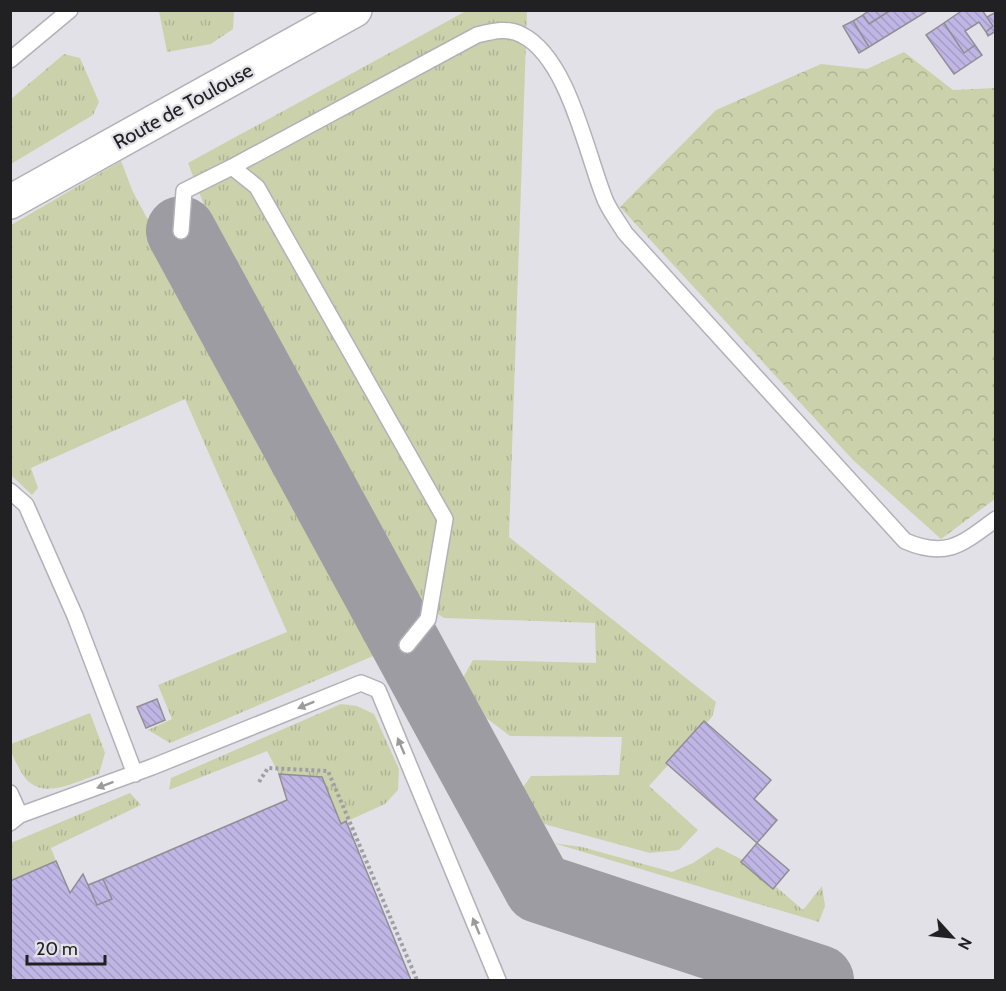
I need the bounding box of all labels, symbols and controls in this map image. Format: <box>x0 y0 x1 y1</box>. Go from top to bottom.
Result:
street label: Route de Toulouse <box>109 58 257 154</box>
one-way arrow <box>297 700 315 710</box>
one-way arrow <box>396 737 406 755</box>
one-way arrow <box>96 780 114 790</box>
north arrow <box>922 907 982 967</box>
one-way arrow <box>471 917 481 935</box>
scale bar <box>27 928 105 966</box>
text: N <box>954 934 976 953</box>
text: 20 m <box>36 938 78 960</box>

